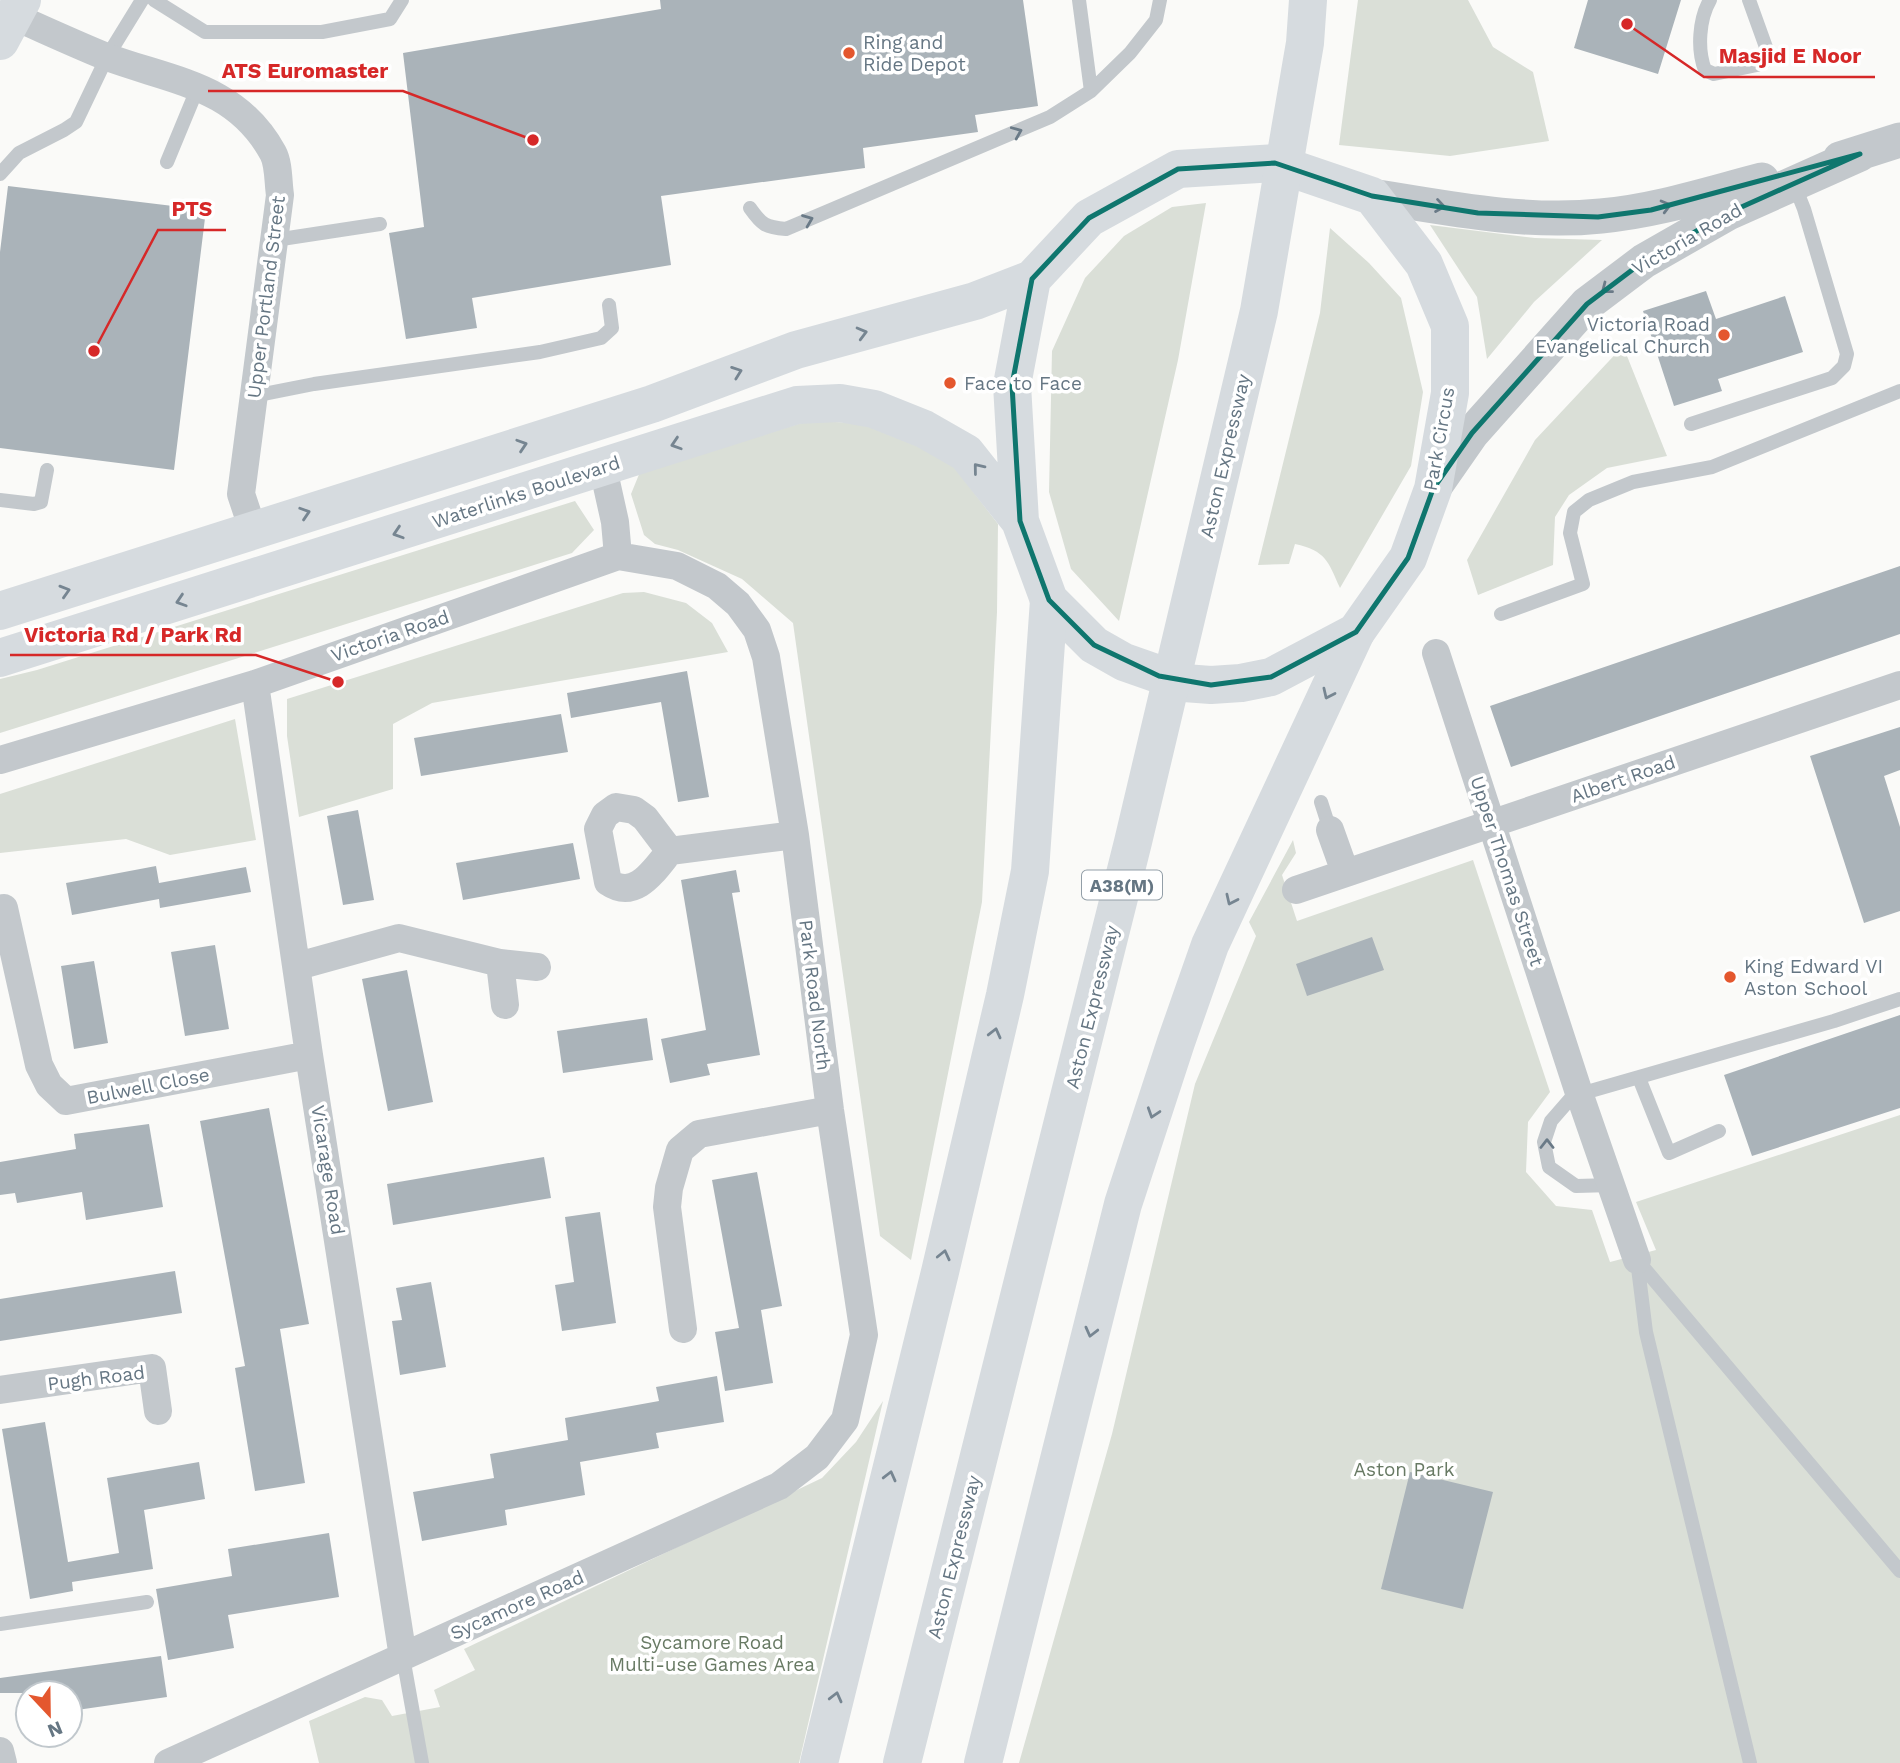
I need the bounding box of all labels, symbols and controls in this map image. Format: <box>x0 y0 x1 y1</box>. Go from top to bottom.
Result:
place label: Ring and Ride Depot <box>863 31 966 76</box>
callout: Masjid E Noor <box>1704 35 1875 77</box>
text: Masjid E Noor <box>1719 43 1861 68</box>
marker: Ring and Ride Depot <box>841 45 857 61</box>
callout: ATS Euromaster <box>208 49 403 91</box>
text: ATS Euromaster <box>222 58 388 83</box>
one-way arrow <box>1010 126 1022 140</box>
callout: PTS <box>158 188 226 230</box>
street label: Upper Portland Street <box>242 194 290 400</box>
text: PTS <box>172 196 212 221</box>
one-way arrow <box>1434 198 1446 213</box>
street label: Victoria Road <box>1628 198 1746 280</box>
one-way arrow <box>1659 200 1671 214</box>
one-way arrow <box>801 215 813 229</box>
one-way arrow <box>1602 281 1614 294</box>
place label: Victoria Road Evangelical Church <box>1535 313 1710 358</box>
one-way arrow <box>855 327 867 341</box>
marker: Victoria Road Evangelical Church <box>1716 327 1732 343</box>
one-way arrow <box>731 366 743 380</box>
street label: Aston Expressway <box>1195 371 1255 540</box>
place label: Face to Face <box>964 372 1082 395</box>
marker: Face to Face <box>942 375 958 391</box>
street label: Park Circus <box>1419 385 1459 493</box>
one-way arrow <box>671 436 683 450</box>
one-way arrow <box>515 438 527 453</box>
street label: Waterlinks Boulevard <box>429 451 623 533</box>
one-way arrow <box>973 463 986 475</box>
one-way arrow <box>298 507 310 522</box>
one-way arrow <box>392 525 404 539</box>
one-way arrow <box>58 585 71 599</box>
one-way arrow <box>175 593 187 608</box>
street label: Victoria Road <box>328 605 452 667</box>
callout: Victoria Rd / Park Rd <box>10 613 256 655</box>
text: Victoria Rd / Park Rd <box>24 622 242 647</box>
one-way arrow <box>1322 687 1336 699</box>
street label: Albert Road <box>1568 750 1678 808</box>
street label: Upper Thomas Street <box>1465 773 1549 969</box>
road number: A38(M) <box>1082 870 1162 900</box>
one-way arrow <box>1226 893 1240 905</box>
street label: Park Road North <box>794 918 836 1072</box>
street label: Aston Expressway <box>1061 923 1123 1091</box>
place label: King Edward VI Aston School <box>1744 955 1883 1000</box>
marker: King Edward VI Aston School <box>1722 969 1738 985</box>
one-way arrow <box>987 1027 1002 1039</box>
street label: Bulwell Close <box>85 1063 211 1109</box>
street label: Vicarage Road <box>306 1104 350 1236</box>
one-way arrow <box>1146 1107 1161 1119</box>
one-way arrow <box>1539 1138 1555 1149</box>
one-way arrow <box>936 1249 951 1261</box>
one-way arrow <box>1085 1326 1099 1338</box>
street label: Pugh Road <box>46 1361 146 1395</box>
park label: Aston Park <box>1354 1458 1455 1481</box>
one-way arrow <box>882 1470 896 1482</box>
street label: Aston Expressway <box>923 1473 985 1641</box>
street label: Sycamore Road <box>447 1565 587 1645</box>
park label: Sycamore Road Multi-use Games Area <box>609 1631 815 1676</box>
north arrow <box>14 1679 84 1749</box>
one-way arrow <box>828 1691 842 1703</box>
text: N <box>44 1716 66 1743</box>

